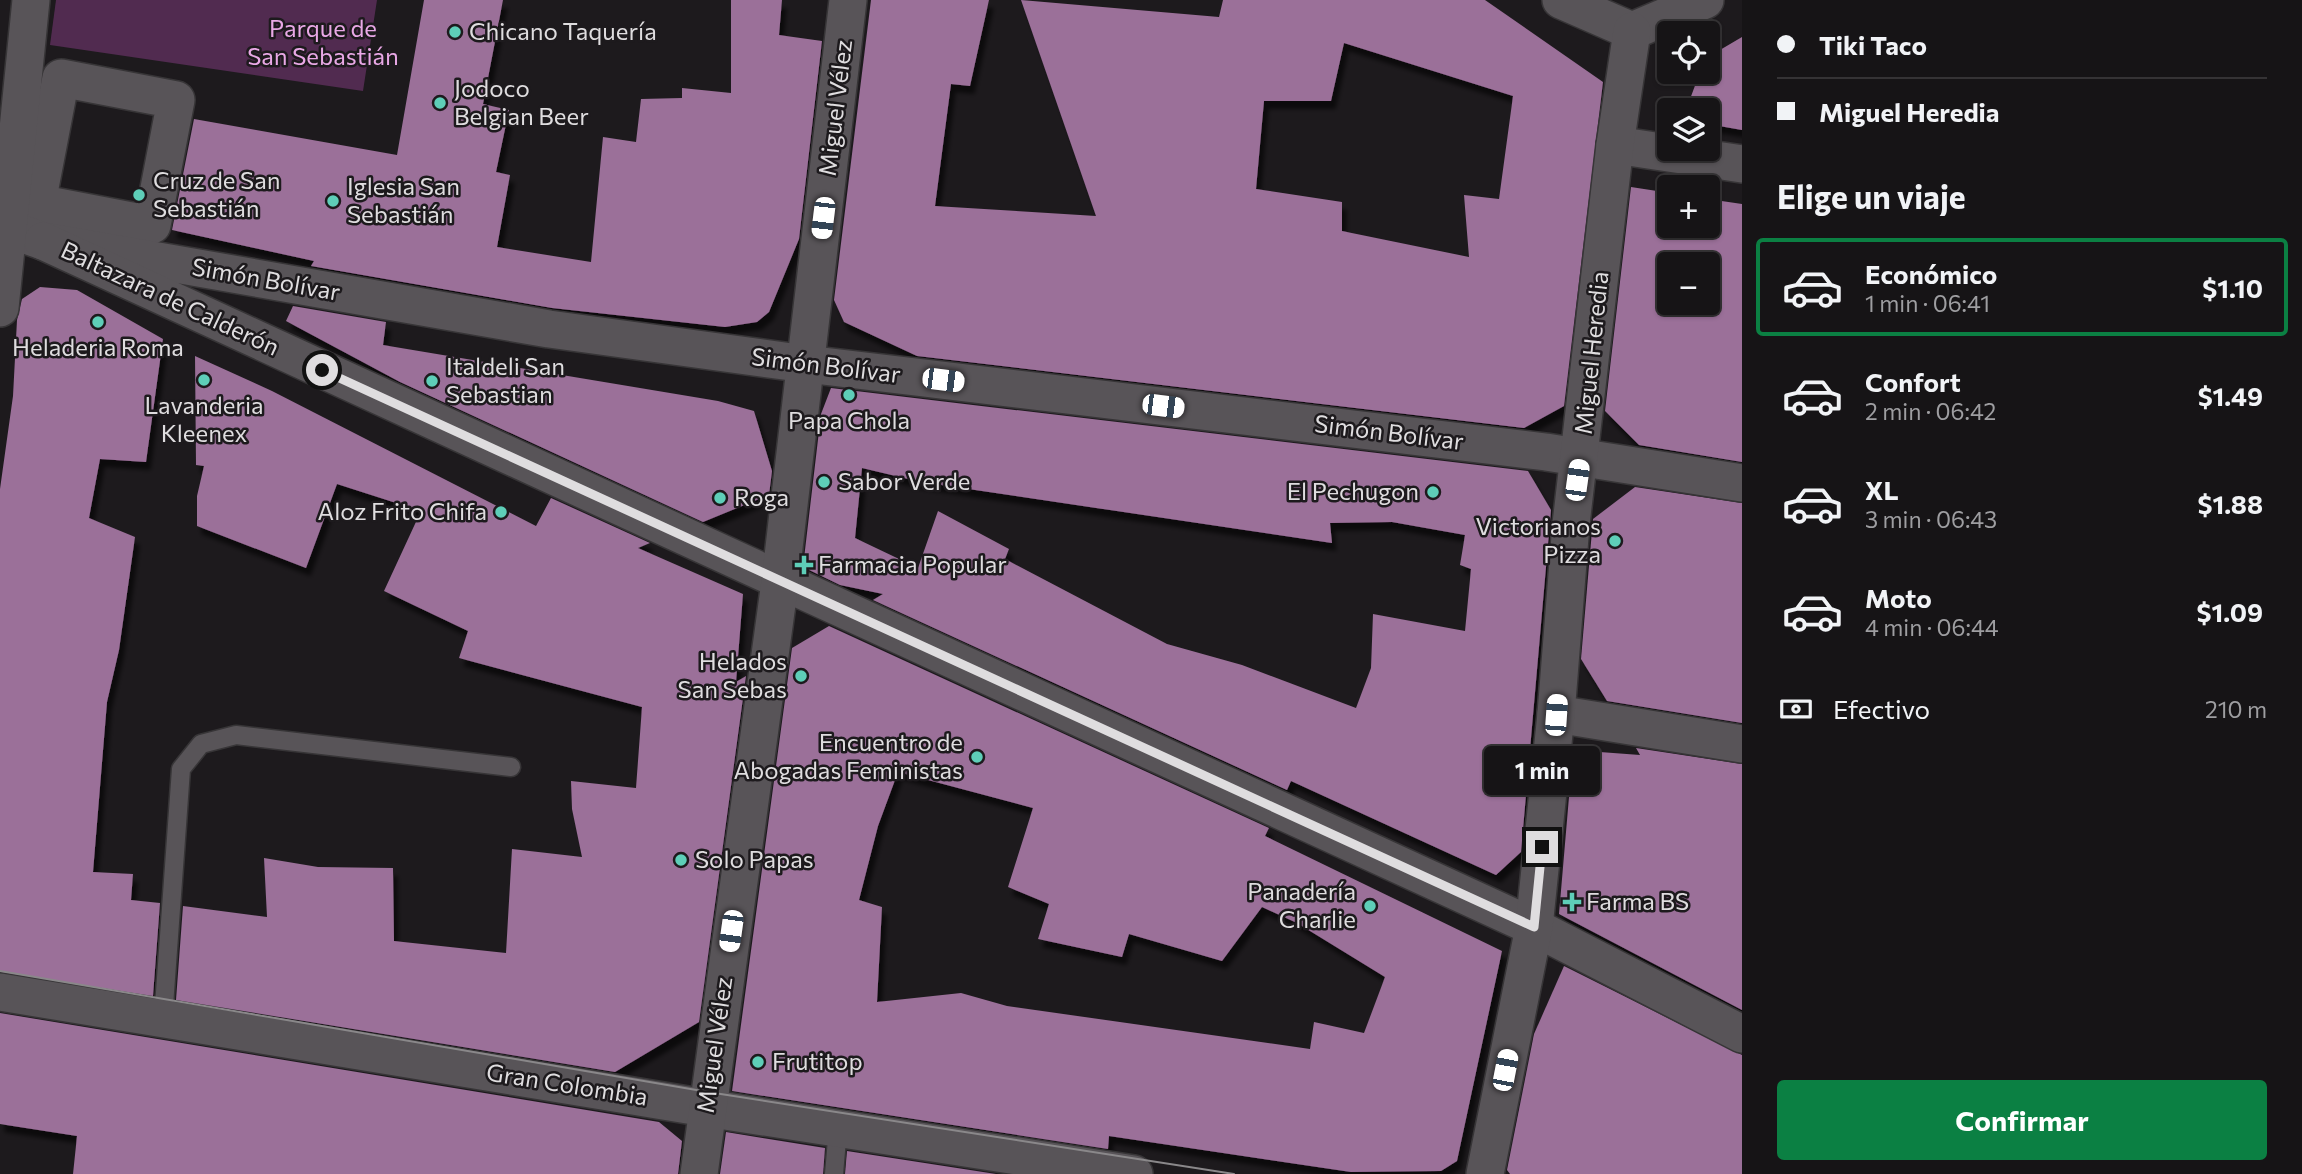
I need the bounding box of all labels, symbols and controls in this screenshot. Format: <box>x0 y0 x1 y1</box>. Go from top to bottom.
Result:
park label: Parque de San Sebastián <box>247 13 399 70</box>
place label: Chicano Taquería <box>469 16 657 45</box>
map controls <box>1657 21 1720 315</box>
button: locate <box>1657 21 1720 84</box>
marker: Chicano Taquería <box>447 24 463 40</box>
text: Tiki Taco <box>1819 29 1927 60</box>
street label: Miguel Vélez <box>812 38 857 178</box>
place label: Jodoco Belgian Beer <box>454 73 589 130</box>
marker: Jodoco Belgian Beer <box>432 95 448 111</box>
text: Miguel Heredia <box>1819 96 2000 127</box>
button: layers <box>1657 98 1720 161</box>
place label: Cruz de San Sebastián <box>153 165 280 222</box>
place label: Iglesia San Sebastián <box>347 171 460 228</box>
button: + <box>1657 175 1720 238</box>
text: Elige un viaje <box>1777 176 1966 216</box>
marker: Cruz de San Sebastián <box>131 187 147 203</box>
marker: Iglesia San Sebastián <box>325 193 341 209</box>
car <box>811 196 836 240</box>
street label: Baltazara de Calderón <box>57 234 284 361</box>
street label: Simón Bolívar <box>190 251 343 306</box>
button: − <box>1657 252 1720 315</box>
icon: car <box>1781 256 1844 319</box>
text: Económico <box>1865 258 1997 289</box>
street label: Miguel Heredia <box>1568 270 1613 436</box>
text: $1.10 <box>2202 272 2263 303</box>
text: 1 min · 06:41 <box>1865 289 1990 317</box>
marker: Heladeria Roma <box>90 314 106 330</box>
place label: Heladeria Roma <box>12 332 184 361</box>
street label: Simón Bolívar <box>750 341 903 388</box>
place label: Italdeli San Sebastian <box>446 351 565 408</box>
route start <box>306 354 338 386</box>
icon: car <box>1781 364 1844 427</box>
text: Confort <box>1865 366 1961 397</box>
car <box>921 367 966 393</box>
marker: Lavanderia Kleenex <box>196 372 212 388</box>
marker: Italdeli San Sebastian <box>424 373 440 389</box>
text: $1.49 <box>2198 380 2263 411</box>
marker: Papa Chola <box>841 387 857 403</box>
place label: Lavanderia Kleenex <box>144 390 264 447</box>
car <box>1141 393 1186 419</box>
text: 2 min · 06:42 <box>1865 397 1996 425</box>
place label: Papa Chola <box>788 405 910 434</box>
street label: Simón Bolívar <box>1313 408 1466 455</box>
car <box>1564 458 1591 502</box>
place label: Sabor Verde <box>838 466 971 495</box>
icon: car <box>1781 472 1844 535</box>
marker: Sabor Verde <box>816 474 832 490</box>
text: XL <box>1865 474 1899 505</box>
place label: El Pechugon <box>1287 476 1419 505</box>
place label: Roga <box>734 482 789 511</box>
marker: El Pechugon <box>1425 484 1441 500</box>
text: $1.88 <box>2198 488 2263 519</box>
marker: Roga <box>712 490 728 506</box>
place label: Aloz Frito Chifa <box>318 496 487 525</box>
marker: Aloz Frito Chifa <box>493 504 509 520</box>
text: 3 min · 06:43 <box>1865 505 1997 533</box>
place label: Victorianos Pizza <box>1475 511 1601 568</box>
marker: Victorianos Pizza <box>1607 533 1623 549</box>
place label: Farmacia Popular <box>818 549 1007 578</box>
marker: Farmacia Popular <box>796 557 812 573</box>
icon: car <box>1781 580 1844 643</box>
text: Moto <box>1865 582 1932 613</box>
text: $1.09 <box>2196 596 2263 627</box>
text: 4 min · 06:44 <box>1865 613 1999 641</box>
place label: Helados San Sebas <box>678 646 787 703</box>
marker: Helados San Sebas <box>793 668 809 684</box>
icon: cash <box>1777 690 1815 728</box>
car <box>1545 693 1568 737</box>
text: Efectivo <box>1833 693 1930 724</box>
text: 210 m <box>2205 695 2267 723</box>
place label: Encuentro de Abogadas Feministas <box>733 727 963 784</box>
callout: 1 min <box>1484 746 1600 794</box>
marker: Encuentro de Abogadas Feministas <box>969 749 985 765</box>
text: 1 min <box>1515 756 1569 784</box>
route end <box>1526 831 1558 863</box>
place label: Solo Papas <box>695 844 814 873</box>
marker: Solo Papas <box>673 852 689 868</box>
place label: Panadería Charlie <box>1247 876 1356 933</box>
place label: Farma BS <box>1586 886 1689 915</box>
marker: Farma BS <box>1564 894 1580 910</box>
marker: Panadería Charlie <box>1362 898 1378 914</box>
car <box>718 909 745 953</box>
street label: Miguel Vélez <box>690 975 737 1115</box>
place label: Frutitop <box>772 1046 863 1075</box>
car <box>1491 1047 1520 1093</box>
marker: Frutitop <box>750 1054 766 1070</box>
street label: Gran Colombia <box>485 1056 650 1111</box>
button: Confirmar <box>1777 1080 2267 1160</box>

